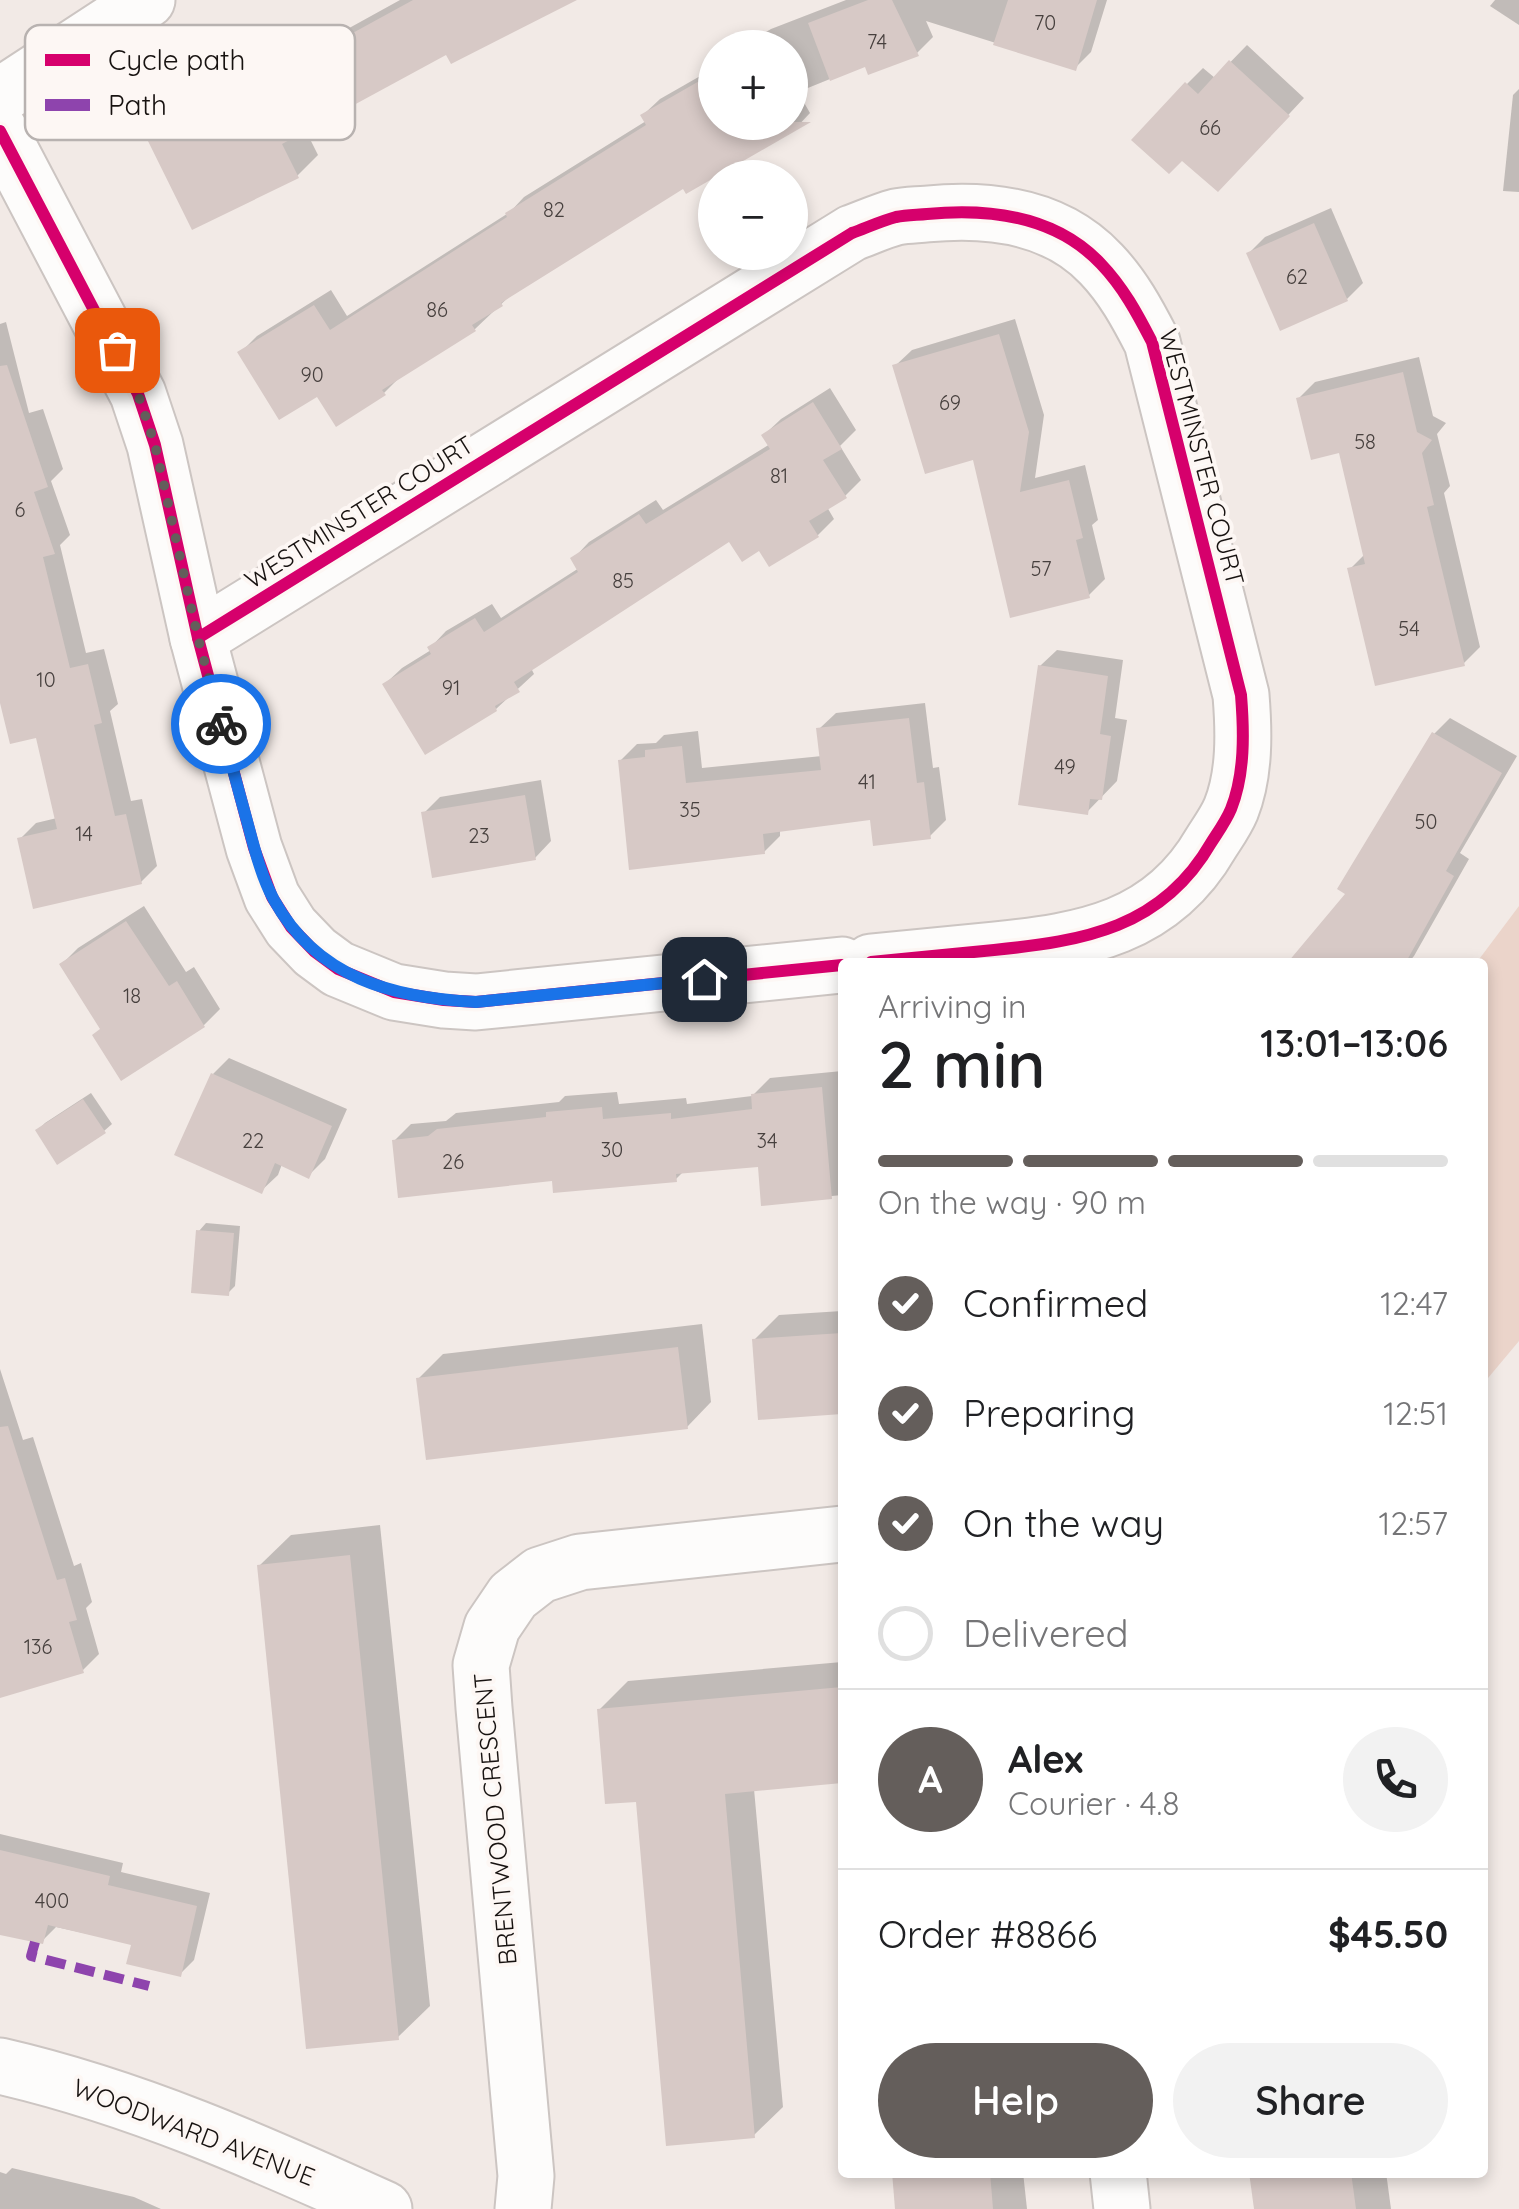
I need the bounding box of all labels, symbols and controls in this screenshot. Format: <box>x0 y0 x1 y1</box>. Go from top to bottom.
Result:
house number: 70 <box>1034 10 1056 35</box>
legend <box>25 25 355 140</box>
house number: 74 <box>867 29 887 54</box>
map controls <box>698 30 808 270</box>
button: + <box>698 30 808 140</box>
text: Cycle path <box>108 42 246 77</box>
text: Path <box>108 87 167 122</box>
house number: 66 <box>1199 115 1221 140</box>
button: − <box>698 160 808 270</box>
house number: 82 <box>543 197 565 222</box>
house number: 62 <box>1286 264 1308 289</box>
house number: 86 <box>426 297 448 322</box>
pin <box>75 308 160 393</box>
icon: bag <box>90 323 145 378</box>
street label: WESTMINSTER COURT <box>1153 325 1252 589</box>
house number: 90 <box>300 362 324 387</box>
house number: 69 <box>939 390 961 415</box>
street label: WESTMINSTER COURT <box>238 428 479 595</box>
house number: 58 <box>1354 429 1376 454</box>
house number: 81 <box>770 463 788 488</box>
house number: 6 <box>15 497 26 522</box>
house number: 57 <box>1030 556 1052 581</box>
house number: 85 <box>612 568 634 593</box>
house number: 54 <box>1398 616 1420 641</box>
house number: 10 <box>36 667 56 692</box>
courier <box>171 674 271 774</box>
house number: 91 <box>442 675 460 700</box>
icon: bike <box>194 697 249 752</box>
house number: 49 <box>1054 754 1076 779</box>
house number: 41 <box>858 769 876 794</box>
house number: 35 <box>679 797 701 822</box>
house number: 50 <box>1415 809 1437 834</box>
house number: 14 <box>75 821 93 846</box>
house number: 23 <box>468 823 490 848</box>
pin <box>662 937 747 1022</box>
icon: home <box>677 952 732 1007</box>
house number: 18 <box>123 983 141 1008</box>
text: Arriving in <box>878 986 1027 1026</box>
text: 13:01–13:06 <box>1260 1019 1448 1067</box>
text: 2 min <box>878 1023 1046 1104</box>
house number: 22 <box>242 1128 264 1153</box>
house number: 34 <box>756 1128 778 1153</box>
house number: 30 <box>601 1137 623 1162</box>
house number: 26 <box>442 1149 464 1174</box>
text: On the way · 90 m <box>878 1182 1146 1222</box>
icon: check <box>878 1276 933 1331</box>
text: Confirmed <box>963 1279 1148 1327</box>
text: 12:47 <box>1380 1283 1448 1323</box>
icon: check <box>878 1386 933 1441</box>
text: Preparing <box>963 1389 1135 1437</box>
text: 12:51 <box>1383 1393 1448 1433</box>
icon: check <box>878 1496 933 1551</box>
text: On the way <box>963 1499 1164 1547</box>
text: 12:57 <box>1379 1503 1448 1543</box>
text: Delivered <box>963 1609 1129 1657</box>
house number: 136 <box>24 1634 53 1659</box>
street label: BRENTWOOD CRESCENT <box>466 1672 523 1966</box>
button: phone <box>1343 1727 1448 1832</box>
text: Alex <box>1008 1735 1083 1783</box>
text: A <box>918 1755 943 1803</box>
text: Courier · 4.8 <box>1008 1783 1180 1823</box>
house number: 400 <box>35 1888 69 1913</box>
text: Order #8866 <box>878 1910 1097 1958</box>
text: $45.50 <box>1328 1910 1448 1958</box>
button: Help <box>878 2043 1153 2158</box>
button: Share <box>1173 2043 1448 2158</box>
street label: WOODWARD AVENUE <box>69 2071 319 2192</box>

